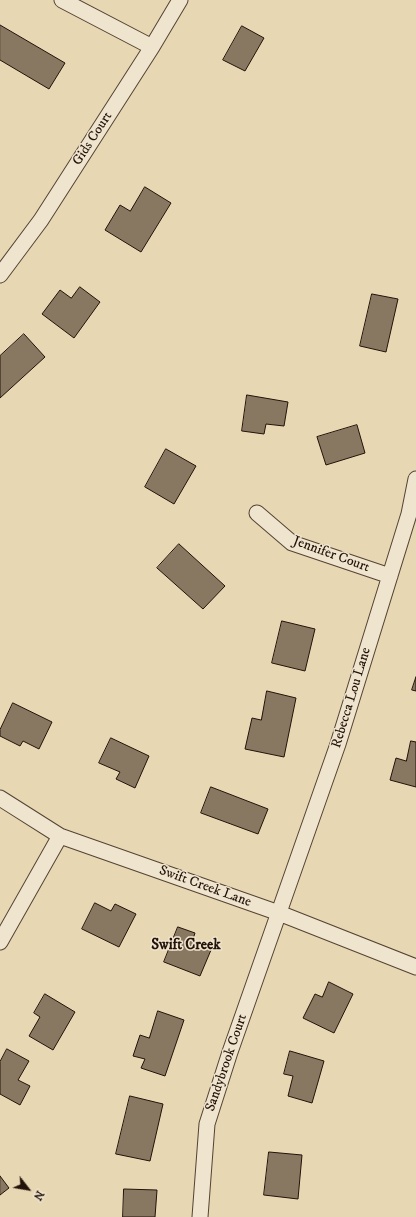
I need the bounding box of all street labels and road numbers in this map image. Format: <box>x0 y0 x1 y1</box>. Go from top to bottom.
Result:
street label: Gids Court <box>69 109 117 169</box>
street label: Jennifer Court <box>290 533 372 577</box>
street label: Rebecca Lou Lane <box>329 646 375 750</box>
street label: Swift Creek Lane <box>157 863 253 911</box>
street label: Sandybrook Court <box>202 1012 252 1114</box>

